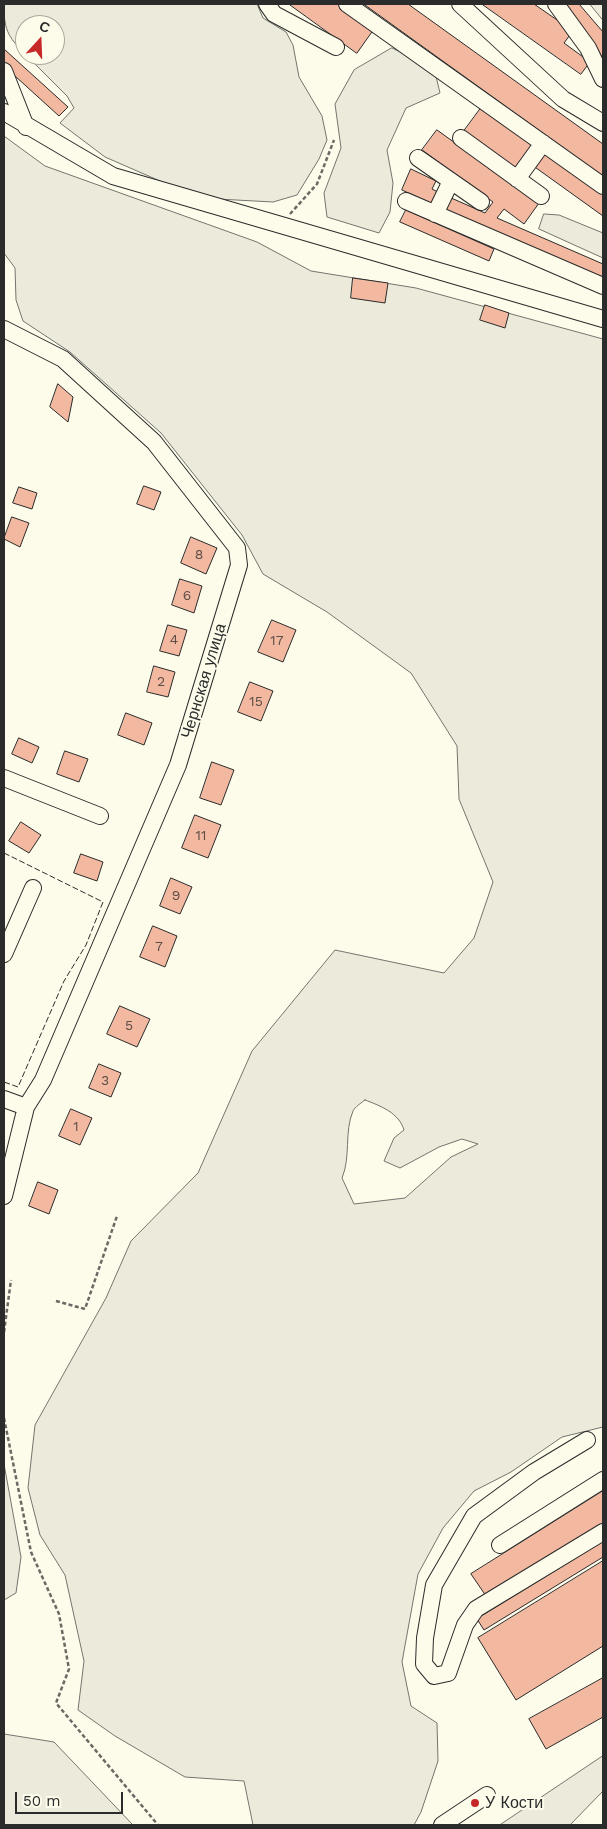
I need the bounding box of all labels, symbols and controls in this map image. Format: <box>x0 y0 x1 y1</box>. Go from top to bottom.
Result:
north arrow <box>15 15 65 65</box>
text: С <box>37 18 52 36</box>
house number: 8 <box>195 547 203 563</box>
house number: 6 <box>183 588 191 604</box>
street label: Чернская улица <box>177 621 231 741</box>
house number: 4 <box>170 632 178 648</box>
house number: 17 <box>270 633 284 649</box>
house number: 2 <box>157 674 165 690</box>
house number: 15 <box>249 694 263 710</box>
house number: 11 <box>196 828 206 844</box>
house number: 9 <box>172 888 180 904</box>
house number: 7 <box>155 939 163 955</box>
house number: 5 <box>125 1018 133 1034</box>
house number: 3 <box>101 1073 109 1089</box>
house number: 1 <box>73 1119 79 1135</box>
scale bar <box>18 1782 125 1814</box>
text: 50 m <box>23 1792 60 1810</box>
place label: У Кости <box>485 1793 543 1813</box>
marker: У Кости <box>469 1797 481 1809</box>

